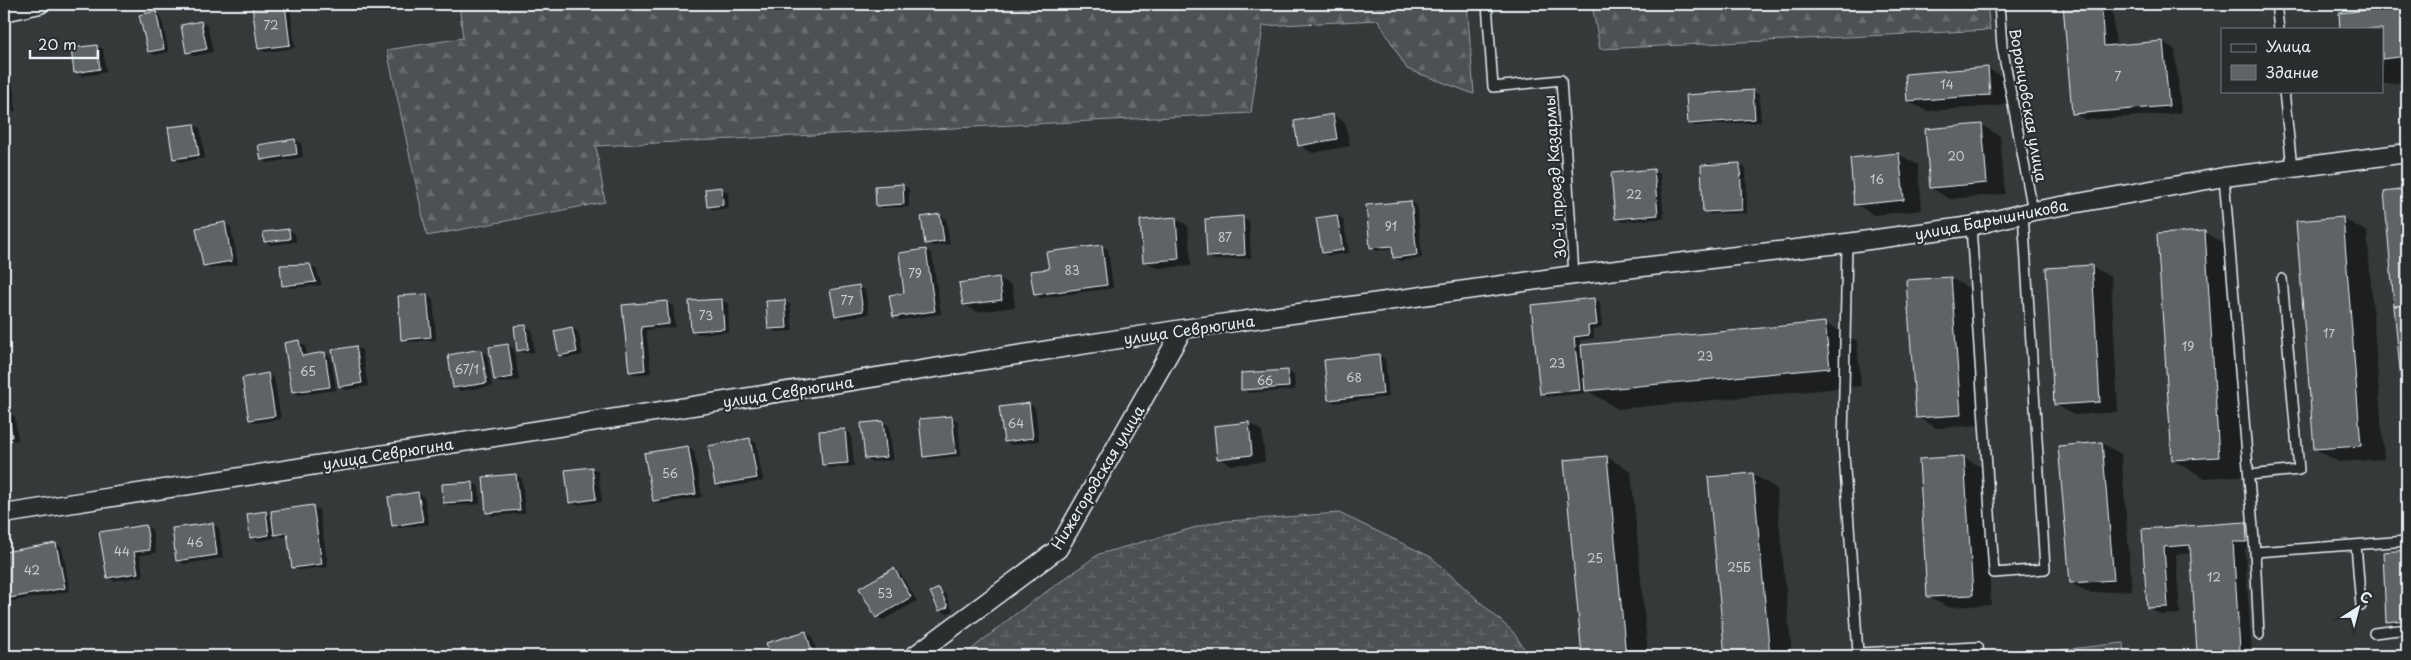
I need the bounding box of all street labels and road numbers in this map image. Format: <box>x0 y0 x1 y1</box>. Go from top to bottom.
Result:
street label: Воронцовская улица <box>2004 26 2054 184</box>
street label: 30-й проезд Казармы <box>1537 94 1571 260</box>
street label: улица Барышникова <box>1912 193 2070 245</box>
street label: улица Севрюгина <box>1122 308 1256 350</box>
street label: улица Севрюгина <box>721 369 856 413</box>
street label: Нижегородская улица <box>1045 400 1150 554</box>
street label: улица Севрюгина <box>321 431 456 475</box>

